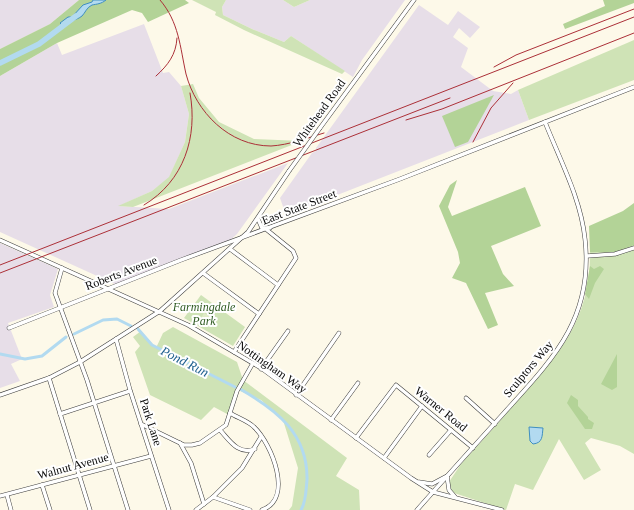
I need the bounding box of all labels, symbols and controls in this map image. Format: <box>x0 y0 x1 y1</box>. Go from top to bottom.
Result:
street label: Whitehead Road <box>290 76 348 150</box>
street label: East State Street <box>260 186 339 228</box>
street label: Roberts Avenue <box>83 253 159 293</box>
park label: Farmingdale Park <box>172 300 236 328</box>
street label: Nottingham Way <box>234 338 310 396</box>
street label: Sculptors Way <box>500 338 556 400</box>
water label: Pond Run <box>157 343 211 380</box>
street label: Warner Road <box>412 384 470 434</box>
street label: Park Lane <box>137 397 165 447</box>
street label: Walnut Avenue <box>36 450 110 482</box>

